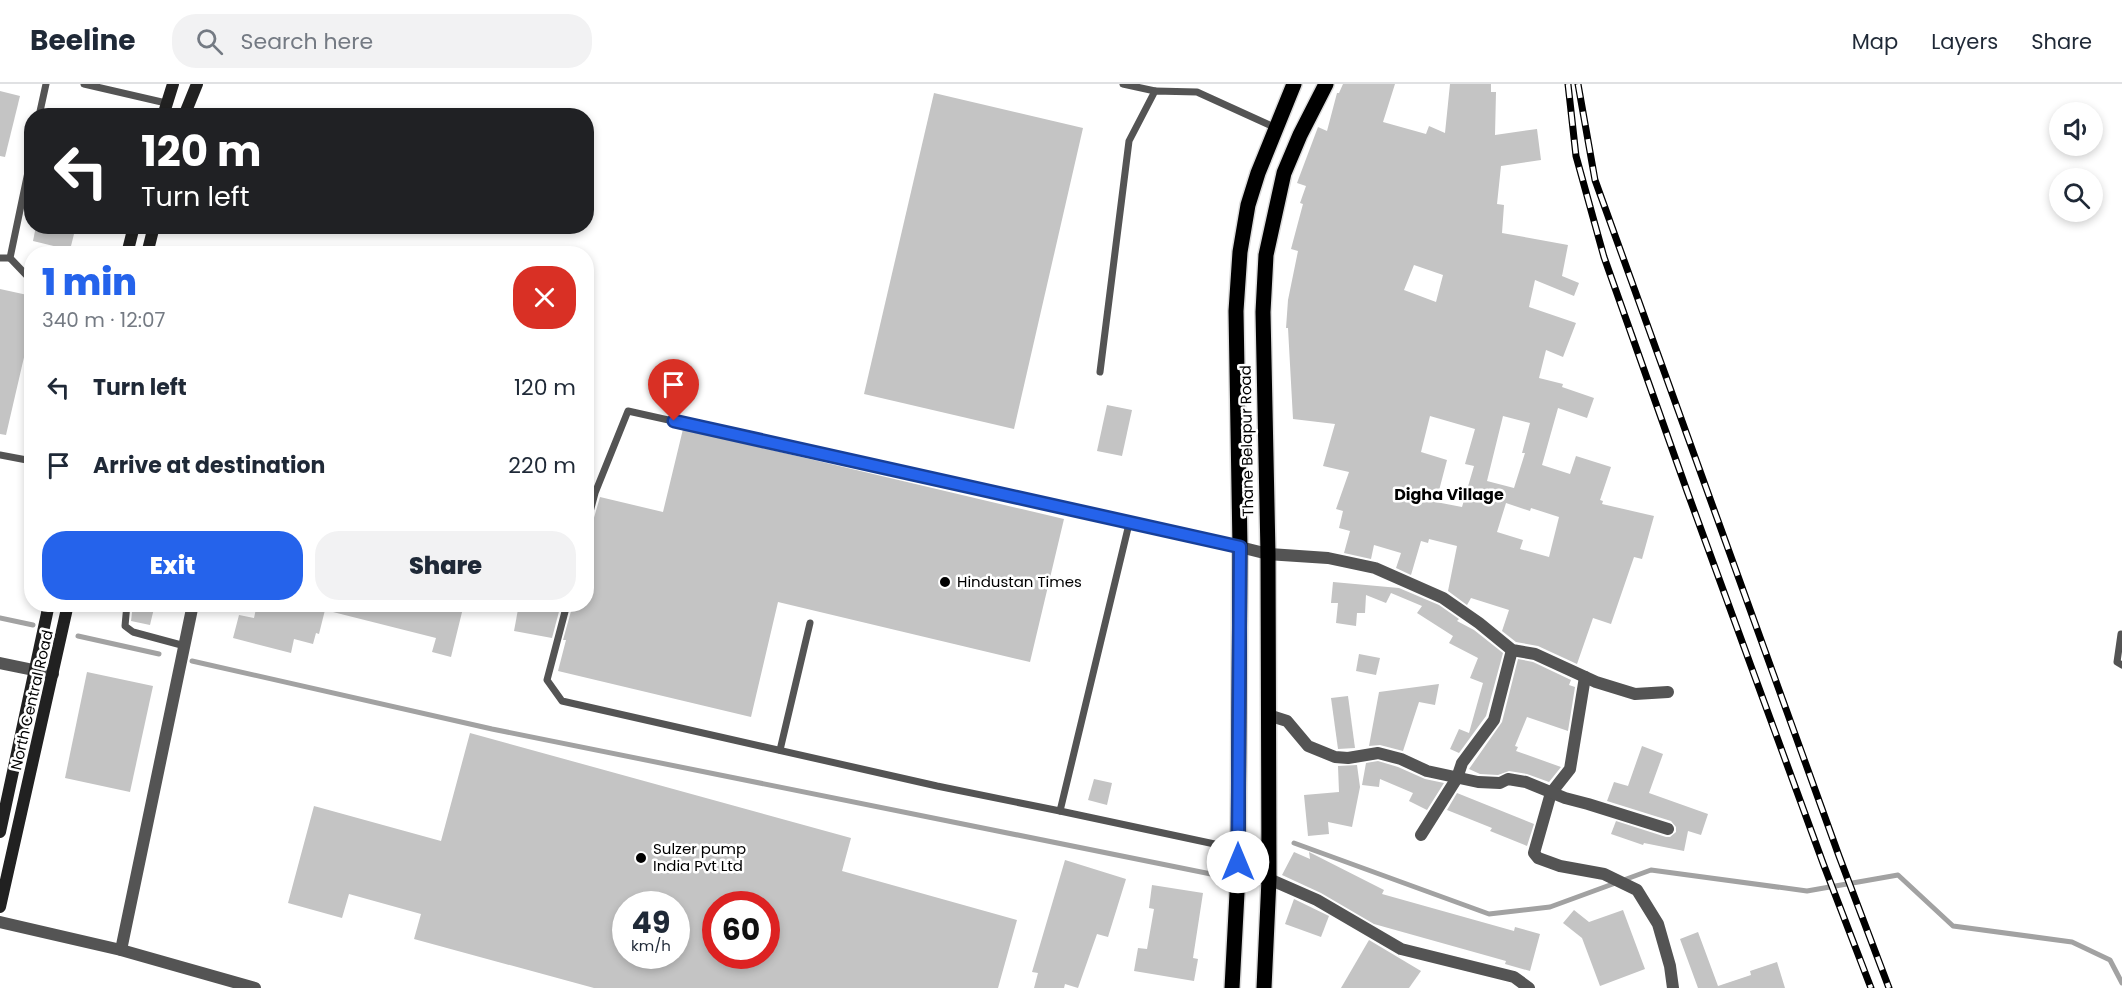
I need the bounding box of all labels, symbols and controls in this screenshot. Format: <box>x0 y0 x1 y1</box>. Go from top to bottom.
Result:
search box <box>172 14 592 68</box>
text: Beeline <box>30 21 136 60</box>
icon: search <box>193 25 226 58</box>
text: Search here <box>241 26 373 57</box>
text: Map <box>1852 27 1898 56</box>
text: Layers <box>1931 27 1998 56</box>
text: Share <box>2031 27 2092 56</box>
map controls <box>2049 102 2103 222</box>
button: sound <box>2049 102 2103 156</box>
text: 120 m <box>141 122 262 181</box>
icon: left <box>42 132 120 210</box>
button: search <box>2049 168 2103 222</box>
text: Turn left <box>141 178 250 215</box>
text: 1 min <box>42 257 137 308</box>
button: close <box>513 266 576 329</box>
text: 340 m · 12:07 <box>42 306 165 334</box>
pin <box>648 359 699 421</box>
street label: Thane Belapur Road <box>1235 365 1258 517</box>
icon: arrive <box>657 368 690 401</box>
icon: left <box>42 371 75 404</box>
text: Turn left <box>93 372 187 403</box>
text: 120 m <box>514 372 576 403</box>
icon: arrive <box>42 449 75 482</box>
text: Arrive at destination <box>93 450 325 481</box>
text: 220 m <box>508 450 576 481</box>
district label: Digha Village <box>1394 483 1504 506</box>
button: Exit <box>42 531 303 600</box>
button: Share <box>315 531 576 600</box>
place label: Hindustan Times <box>957 571 1082 592</box>
marker: Hindustan Times <box>938 575 952 589</box>
street label: North Central Road <box>5 628 58 772</box>
position arrow <box>1206 830 1270 894</box>
place label: Sulzer pump India Pvt Ltd <box>653 838 746 876</box>
marker: Sulzer pump India Pvt Ltd <box>634 851 648 865</box>
speed limit sign: 60 <box>702 891 780 969</box>
text: 49 <box>632 901 670 944</box>
text: km/h <box>631 935 671 956</box>

